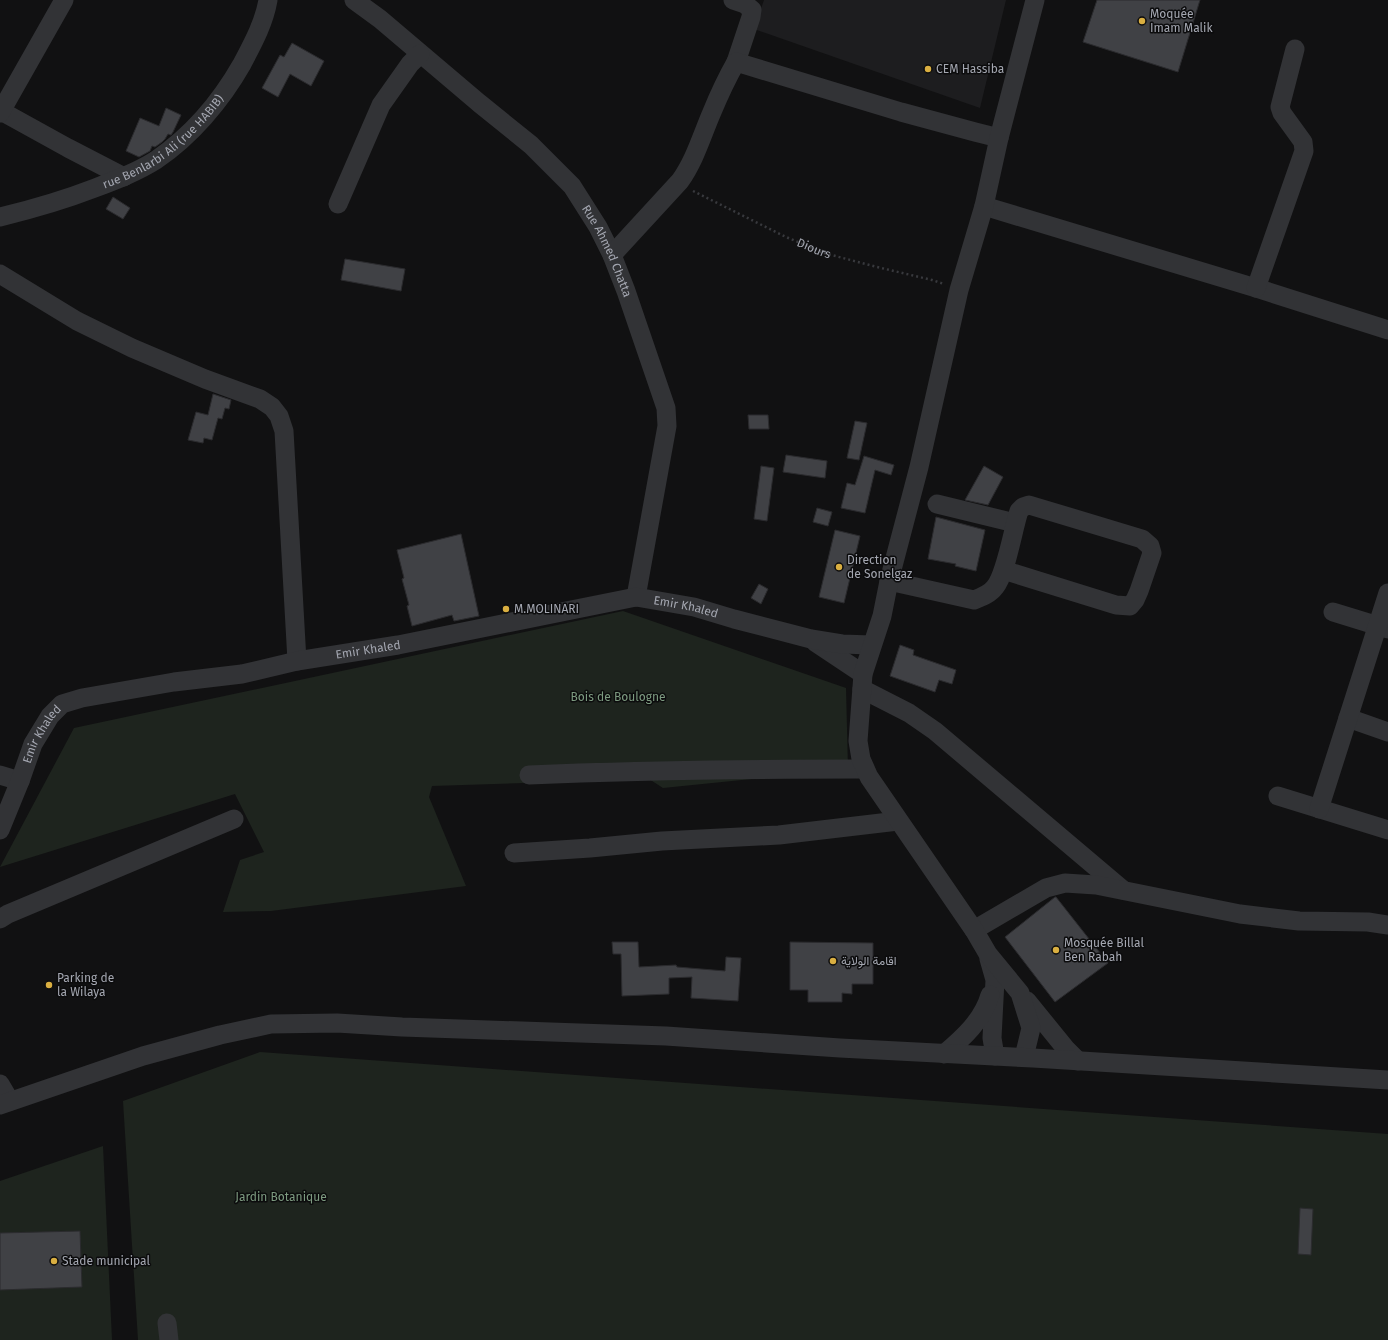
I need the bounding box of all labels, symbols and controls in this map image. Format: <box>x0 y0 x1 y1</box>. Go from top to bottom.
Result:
place label: Moquée Imam Malik <box>1150 7 1213 35</box>
marker: Moquée Imam Malik <box>1137 16 1147 26</box>
place label: CEM Hassiba <box>936 62 1004 76</box>
marker: CEM Hassiba <box>923 64 933 74</box>
street label: rue Benlarbi Ali (rue HABIB) <box>101 92 227 191</box>
street label: Rue Ahmed Chatta <box>579 202 635 299</box>
street label: Diours <box>795 235 833 262</box>
place label: Direction de Sonelgaz <box>847 553 912 581</box>
marker: Direction de Sonelgaz <box>834 562 844 572</box>
street label: Emir Khaled <box>653 593 720 621</box>
place label: M.MOLINARI <box>514 602 579 616</box>
marker: M.MOLINARI <box>501 604 511 614</box>
street label: Emir Khaled <box>335 638 401 662</box>
park label: Bois de Boulogne <box>571 690 665 704</box>
street label: Emir Khaled <box>20 702 64 765</box>
place label: Mosquée Billal Ben Rabah <box>1064 936 1144 964</box>
marker: Mosquée Billal Ben Rabah <box>1051 945 1061 955</box>
place label: اقامة الولاية <box>841 954 897 969</box>
marker: اقامة الولاية <box>828 956 838 966</box>
place label: Parking de la Wilaya <box>57 971 114 999</box>
marker: Parking de la Wilaya <box>44 980 54 990</box>
park label: Jardin Botanique <box>235 1190 327 1204</box>
place label: Stade municipal <box>62 1254 150 1268</box>
marker: Stade municipal <box>49 1256 59 1266</box>

